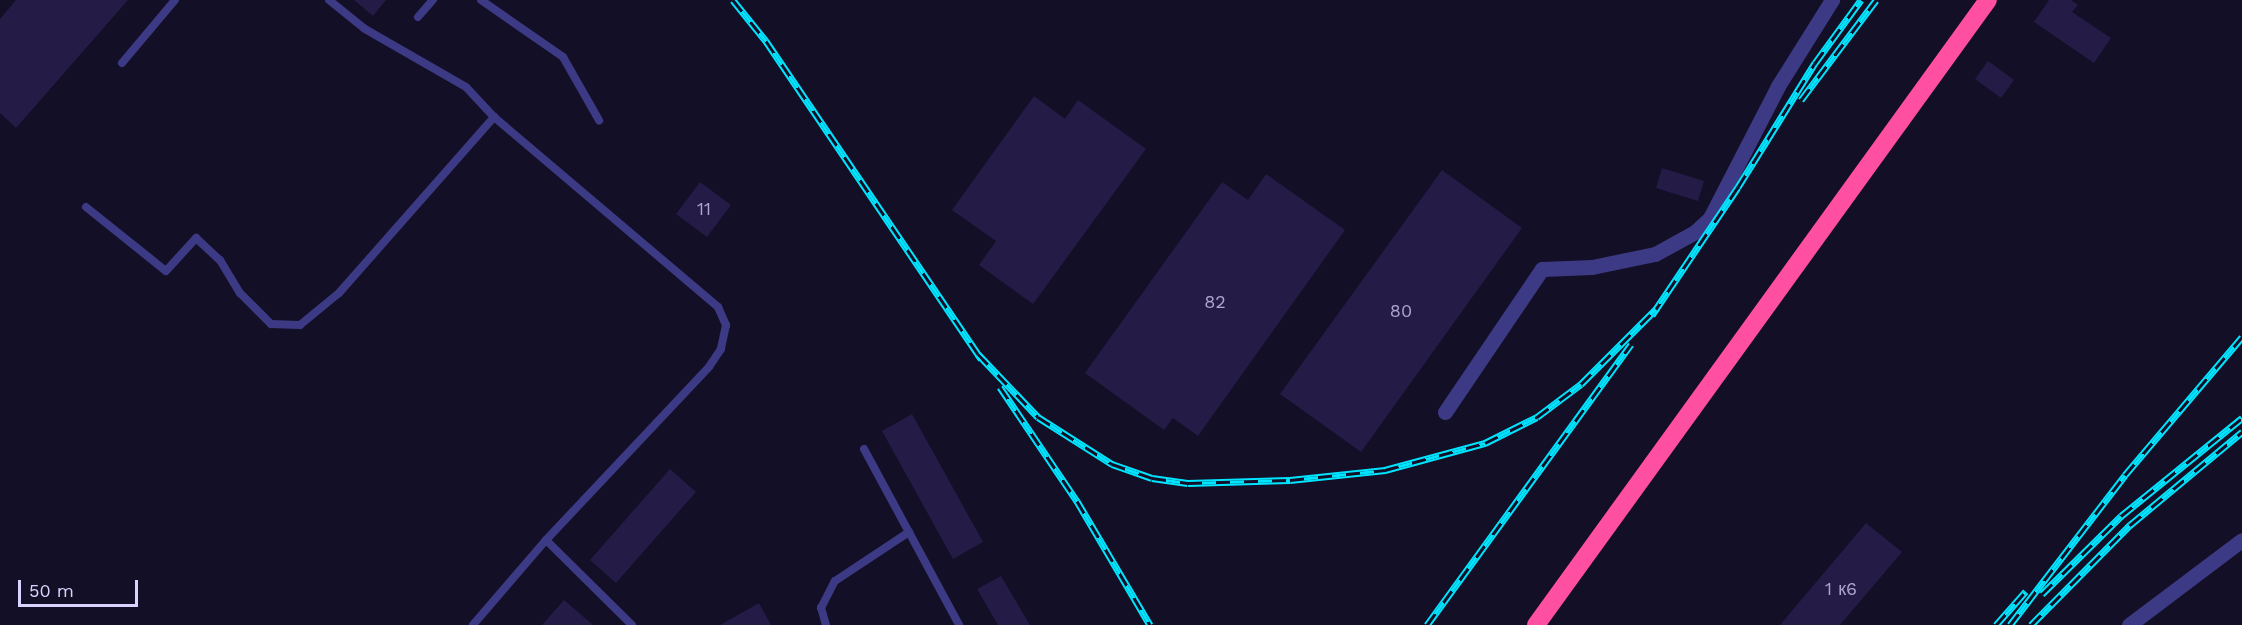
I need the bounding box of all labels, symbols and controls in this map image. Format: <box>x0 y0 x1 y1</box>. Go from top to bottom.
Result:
house number: 11 <box>697 198 711 220</box>
house number: 82 <box>1204 291 1226 313</box>
house number: 80 <box>1390 300 1412 322</box>
scale bar <box>21 568 141 606</box>
house number: 1 к6 <box>1825 578 1857 600</box>
text: 50 m <box>29 580 74 601</box>

